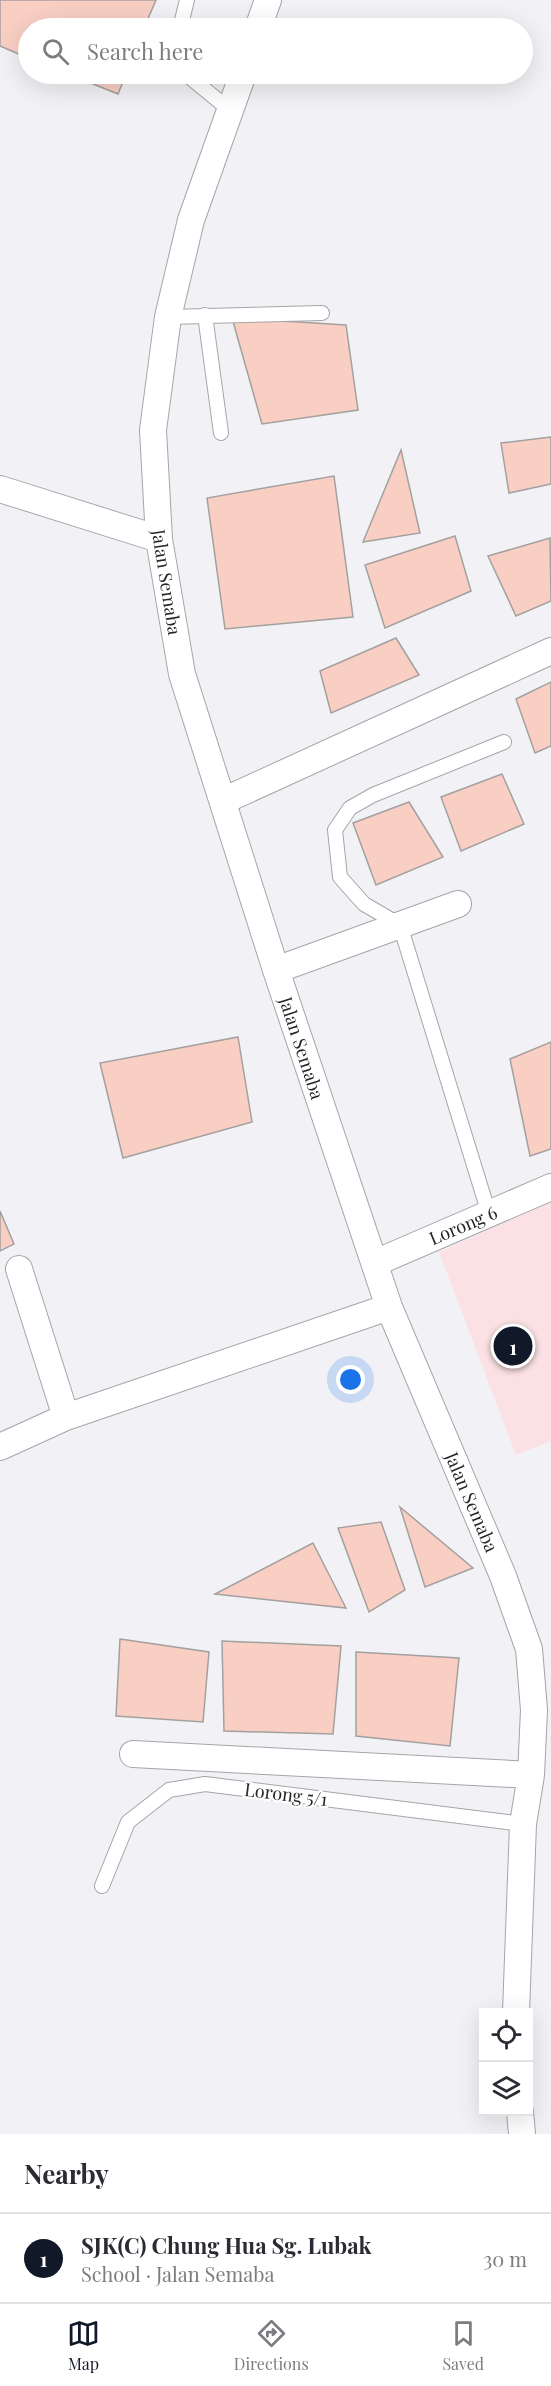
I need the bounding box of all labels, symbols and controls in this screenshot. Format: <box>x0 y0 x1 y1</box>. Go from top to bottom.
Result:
search box <box>18 18 533 84</box>
icon: search <box>39 35 72 68</box>
text: Search here <box>87 36 203 66</box>
street label: Jalan Semaba <box>147 526 187 637</box>
street label: Jalan Semaba <box>274 993 330 1102</box>
street label: Lorong 6 <box>425 1200 501 1250</box>
pin: 1 <box>494 1324 532 1368</box>
your location <box>336 1365 365 1394</box>
street label: Jalan Semaba <box>440 1447 504 1556</box>
street label: Lorong 5/1 <box>243 1777 329 1811</box>
map controls <box>479 2008 533 2116</box>
button: locate <box>479 2008 533 2062</box>
button: layers <box>479 2062 533 2116</box>
text: Nearby <box>24 2156 109 2191</box>
text: SJK(C) Chung Hua Sg. Lubak <box>81 2230 371 2260</box>
text: 1 <box>40 2245 47 2272</box>
text: 30 m <box>483 2245 527 2272</box>
text: School · Jalan Semaba <box>81 2260 274 2287</box>
tab: Map <box>67 2317 100 2374</box>
tab: Directions <box>234 2317 309 2374</box>
tab: Saved <box>442 2317 484 2374</box>

